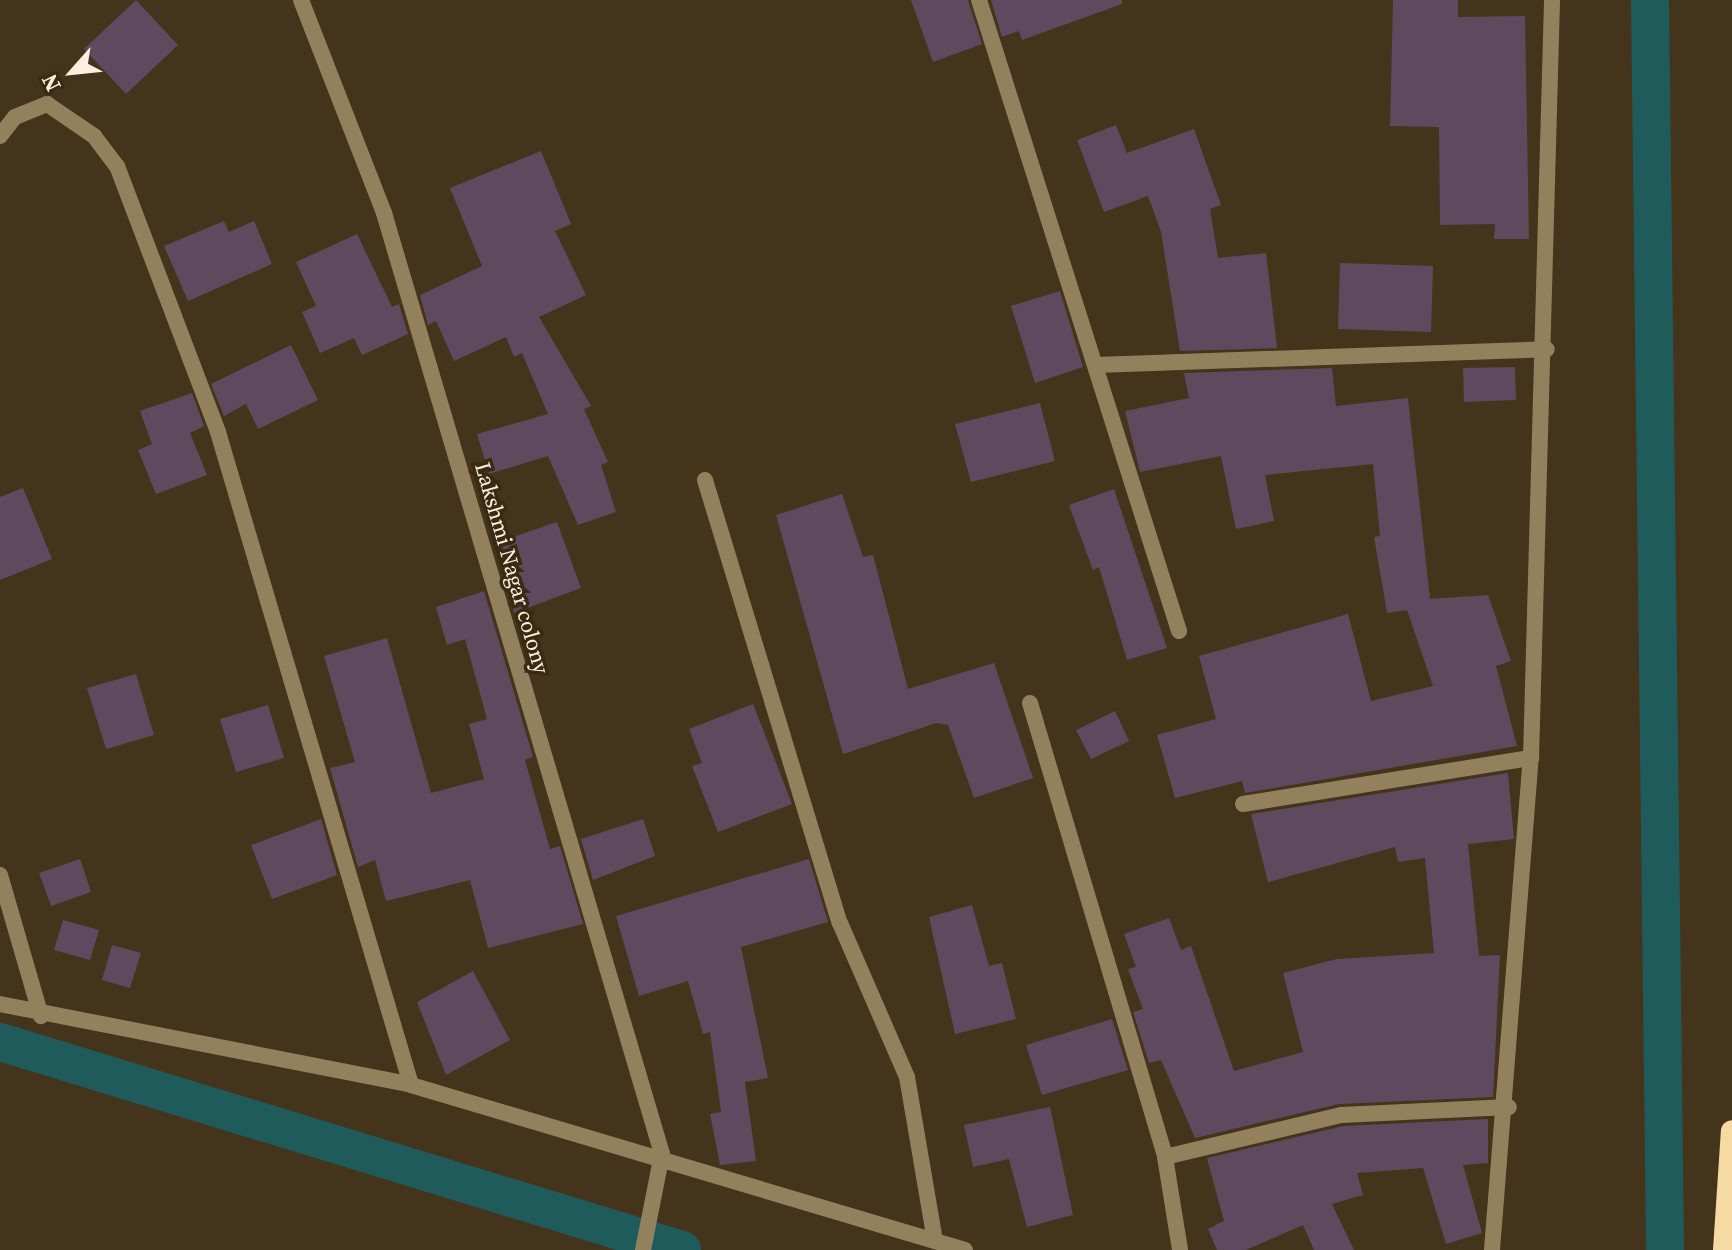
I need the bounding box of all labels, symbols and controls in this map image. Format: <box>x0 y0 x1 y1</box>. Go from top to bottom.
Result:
north arrow <box>32 32 112 112</box>
text: N <box>34 69 68 97</box>
street label: Lakshmi Nagar colony <box>469 459 555 677</box>

